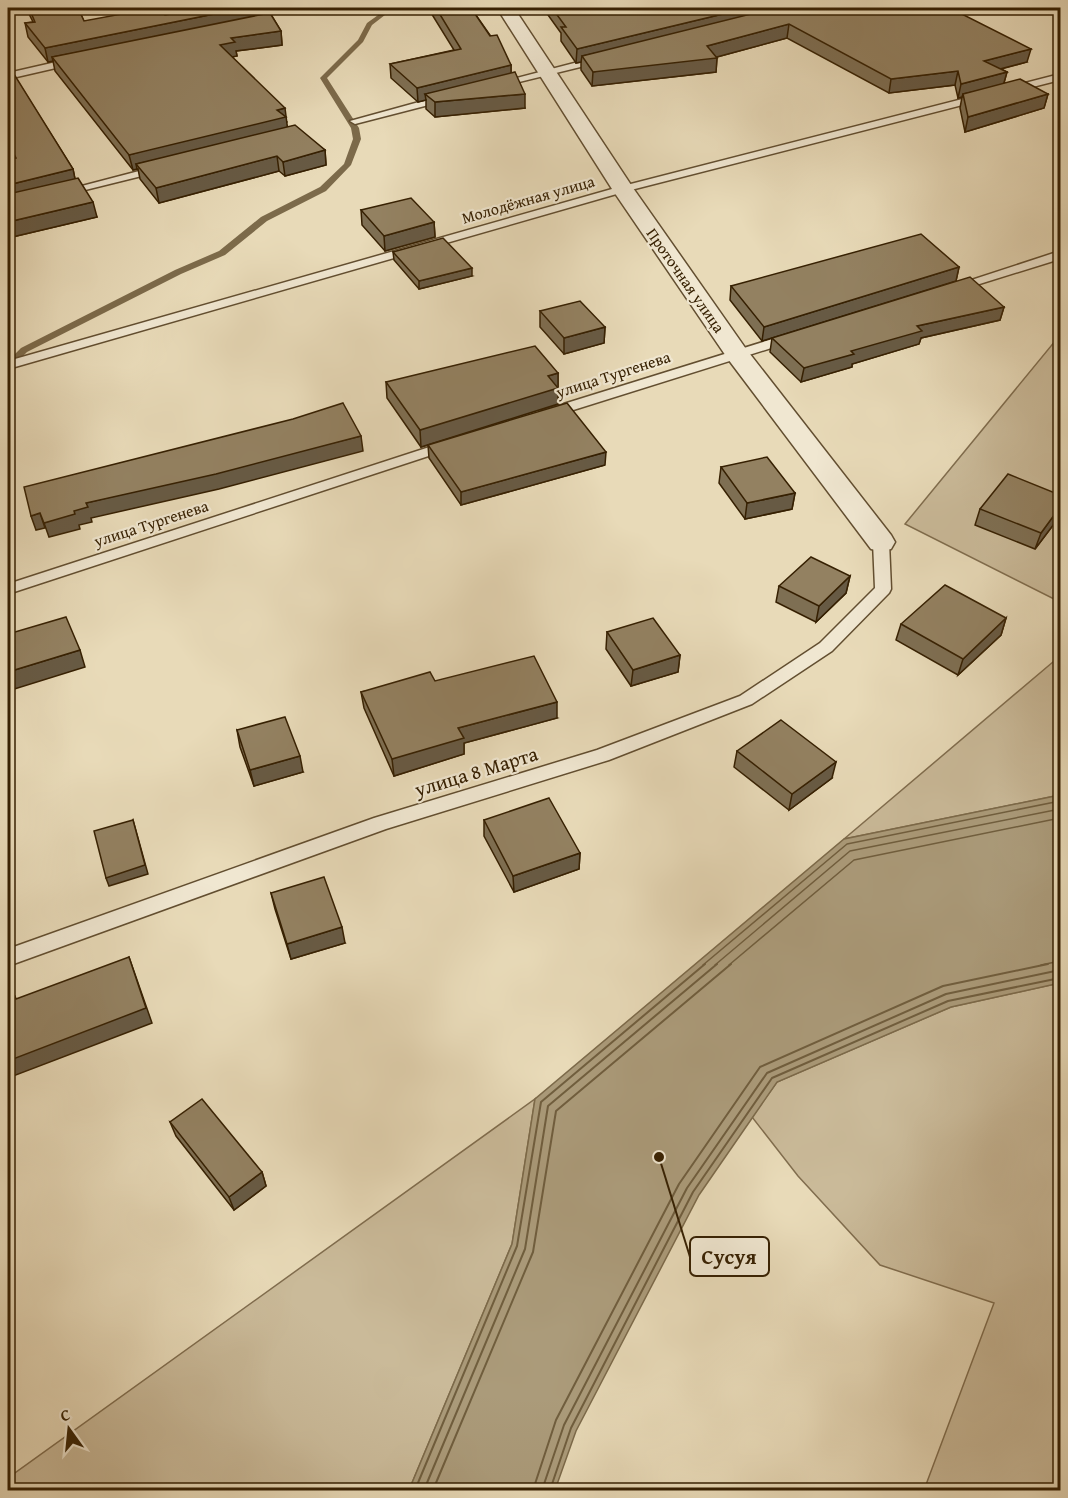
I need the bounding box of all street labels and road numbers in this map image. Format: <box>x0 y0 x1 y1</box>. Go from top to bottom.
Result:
street label: Молодёжная улица <box>459 168 598 229</box>
street label: Проточная улица <box>641 223 731 338</box>
street label: улица Тургенева <box>552 344 674 404</box>
street label: улица Тургенева <box>90 493 212 553</box>
street label: улица 8 Марта <box>410 738 542 804</box>

